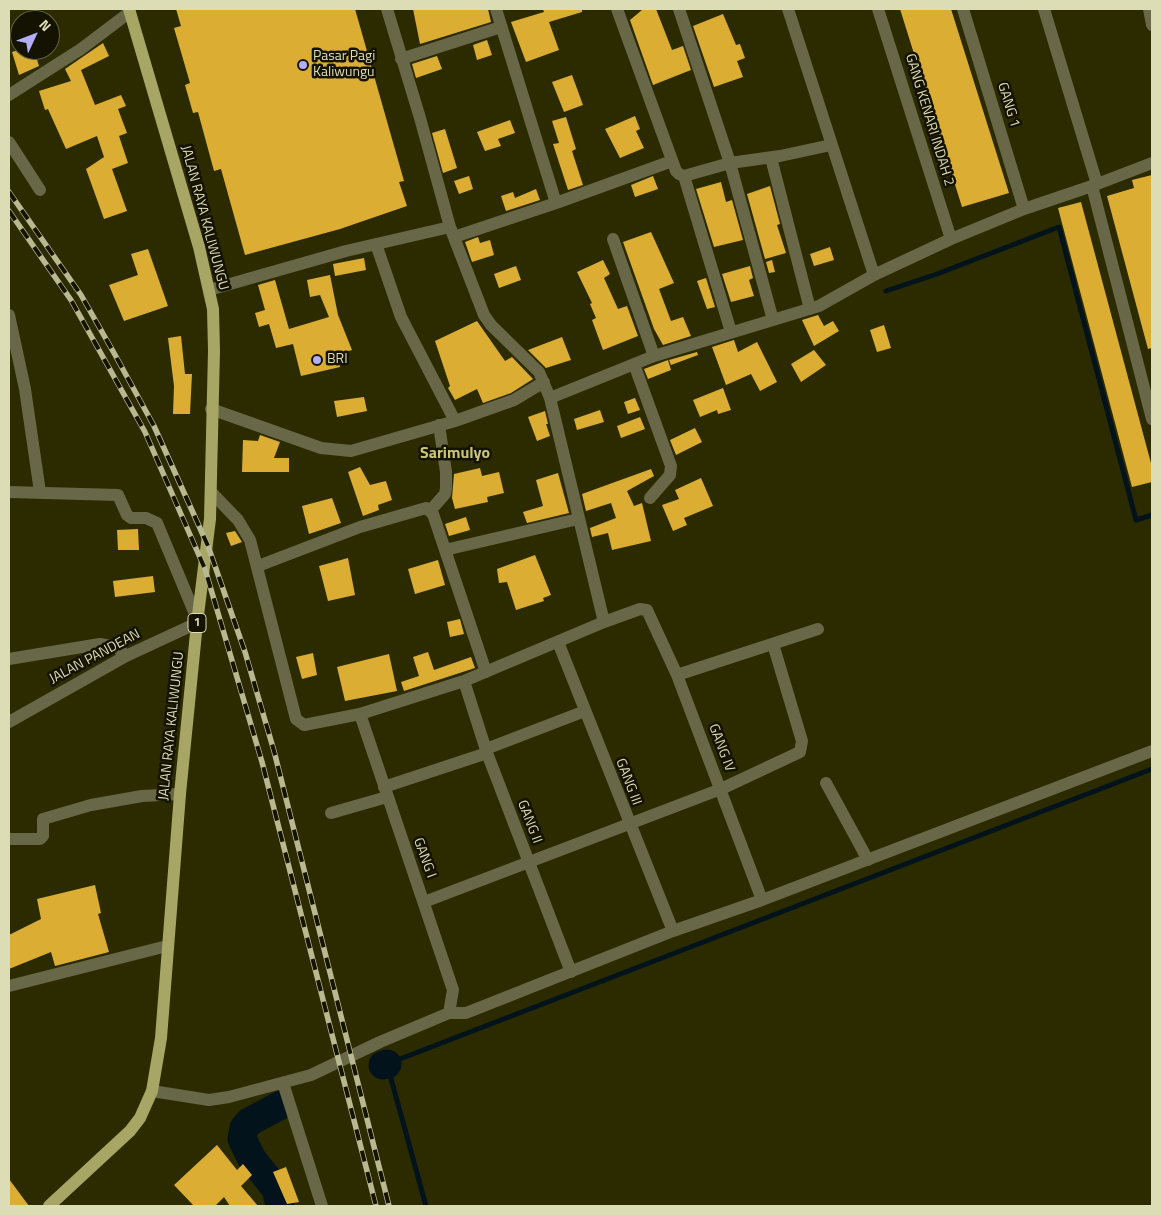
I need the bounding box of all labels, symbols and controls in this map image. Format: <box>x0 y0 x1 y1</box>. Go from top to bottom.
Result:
north arrow <box>10 10 60 60</box>
text: N <box>35 14 57 36</box>
place label: Pasar Pagi Kaliwungu <box>313 49 375 82</box>
street label: GANG KENARI INDAH 2 <box>901 52 957 188</box>
marker: Pasar Pagi Kaliwungu <box>297 59 309 71</box>
street label: GANG 1 <box>993 81 1023 129</box>
street label: JALAN RAYA KALIWUNGU <box>177 144 231 292</box>
place label: BRI <box>327 352 348 368</box>
marker: BRI <box>311 354 323 366</box>
district label: Sarimulyo <box>420 444 490 464</box>
road number: 1 <box>188 614 206 632</box>
street label: JALAN PANDEAN <box>47 626 143 688</box>
street label: JALAN RAYA KALIWUNGU <box>156 651 188 801</box>
street label: GANG IV <box>704 722 738 774</box>
street label: GANG III <box>611 756 645 808</box>
street label: GANG II <box>513 798 545 846</box>
street label: GANG I <box>409 836 439 880</box>

